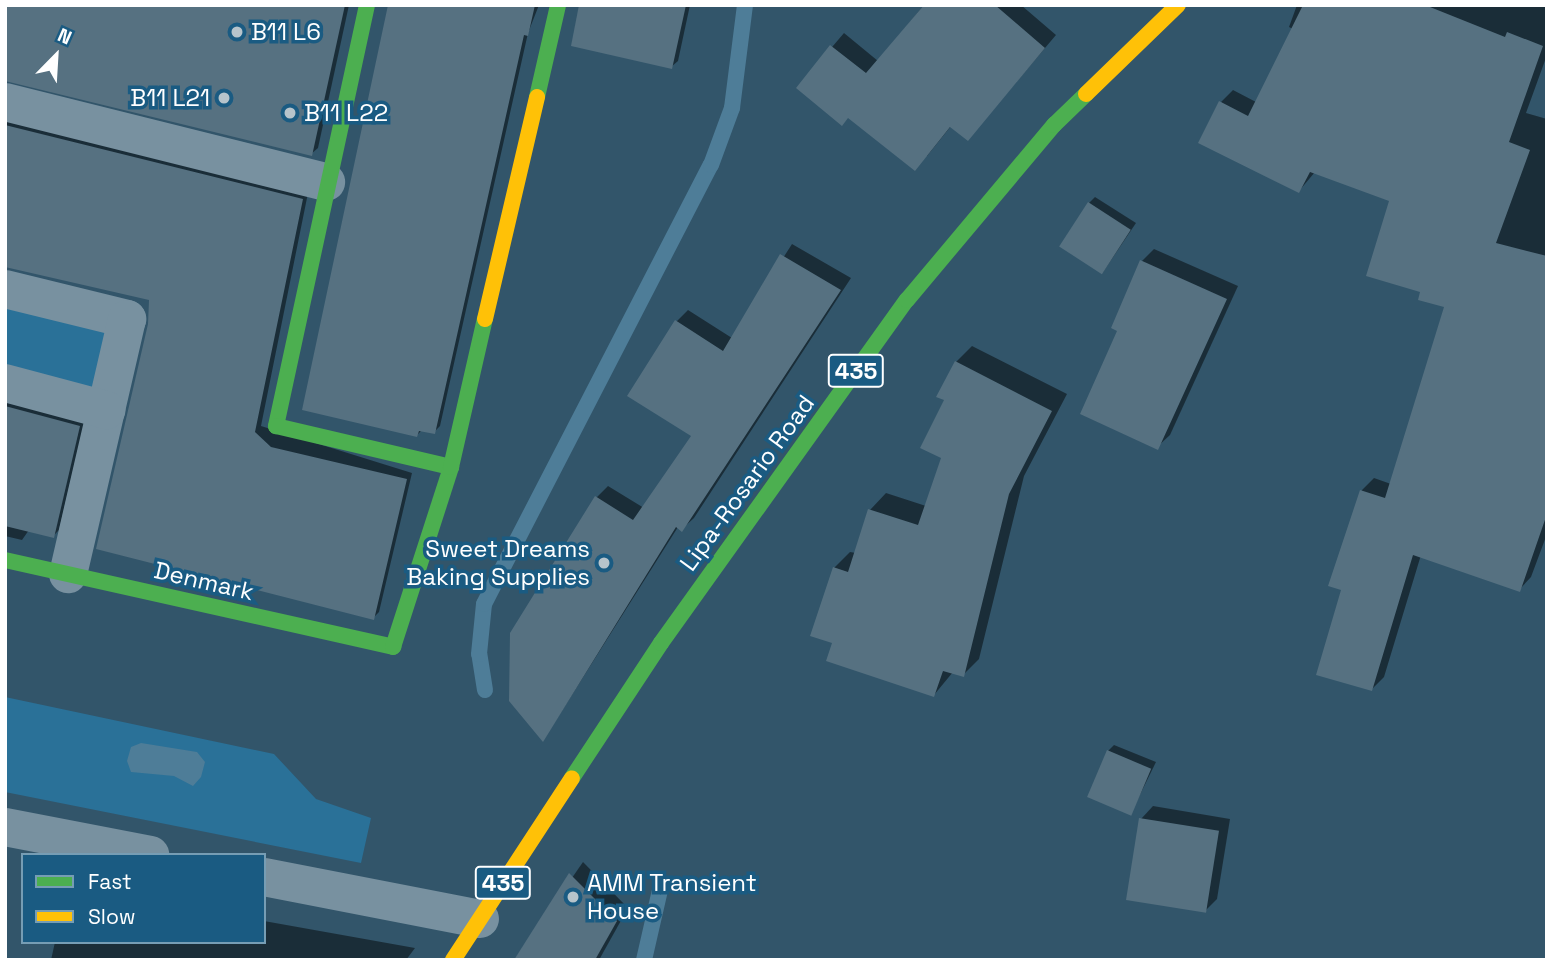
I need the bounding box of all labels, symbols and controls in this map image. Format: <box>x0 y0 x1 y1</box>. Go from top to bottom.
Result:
place label: B11 L6 <box>251 18 321 46</box>
north arrow <box>21 21 91 91</box>
text: N <box>54 22 76 50</box>
marker: B11 L6 <box>229 24 245 40</box>
place label: B11 L21 <box>130 84 210 112</box>
marker: B11 L21 <box>216 90 232 106</box>
place label: B11 L22 <box>304 99 388 127</box>
marker: B11 L22 <box>282 105 298 121</box>
road number: 435 <box>826 352 886 390</box>
street label: Lipa-Rosario Road <box>674 390 820 576</box>
place label: Sweet Dreams Baking Supplies <box>406 535 590 591</box>
marker: Sweet Dreams Baking Supplies <box>596 555 612 571</box>
street label: Denmark <box>151 556 257 606</box>
legend <box>21 853 266 944</box>
road number: 435 <box>473 863 533 902</box>
text: Fast <box>88 868 132 895</box>
place label: AMM Transient House <box>587 869 757 925</box>
marker: AMM Transient House <box>565 889 581 905</box>
text: Slow <box>88 903 136 930</box>

